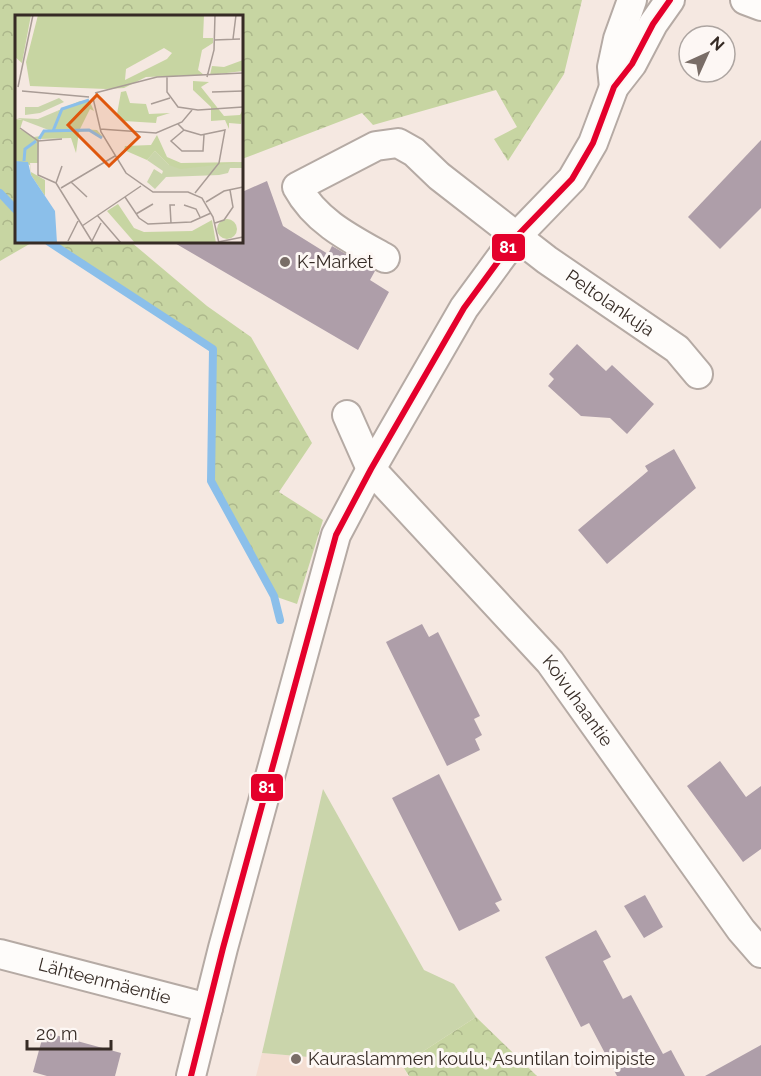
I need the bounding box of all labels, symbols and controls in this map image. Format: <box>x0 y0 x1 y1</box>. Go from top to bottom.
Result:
inset map <box>15 15 243 243</box>
north arrow <box>677 24 737 84</box>
text: N <box>706 33 728 55</box>
line badge: 81 <box>491 233 526 262</box>
text: 81 <box>499 238 517 257</box>
place label: K-Market <box>297 251 373 272</box>
marker: K-Market <box>278 255 292 269</box>
street label: Peltolankuja <box>562 265 658 340</box>
street label: Koivuhaantie <box>539 650 618 751</box>
line badge: 81 <box>250 773 284 802</box>
text: 81 <box>258 778 276 797</box>
street label: Lähteenmäentie <box>36 953 174 1008</box>
scale bar <box>27 1013 111 1051</box>
text: 20 m <box>36 1023 78 1044</box>
place label: Kauraslammen koulu, Asuntilan toimipiste <box>308 1048 656 1069</box>
marker: Kauraslammen koulu, Asuntilan toimipiste <box>289 1052 303 1066</box>

